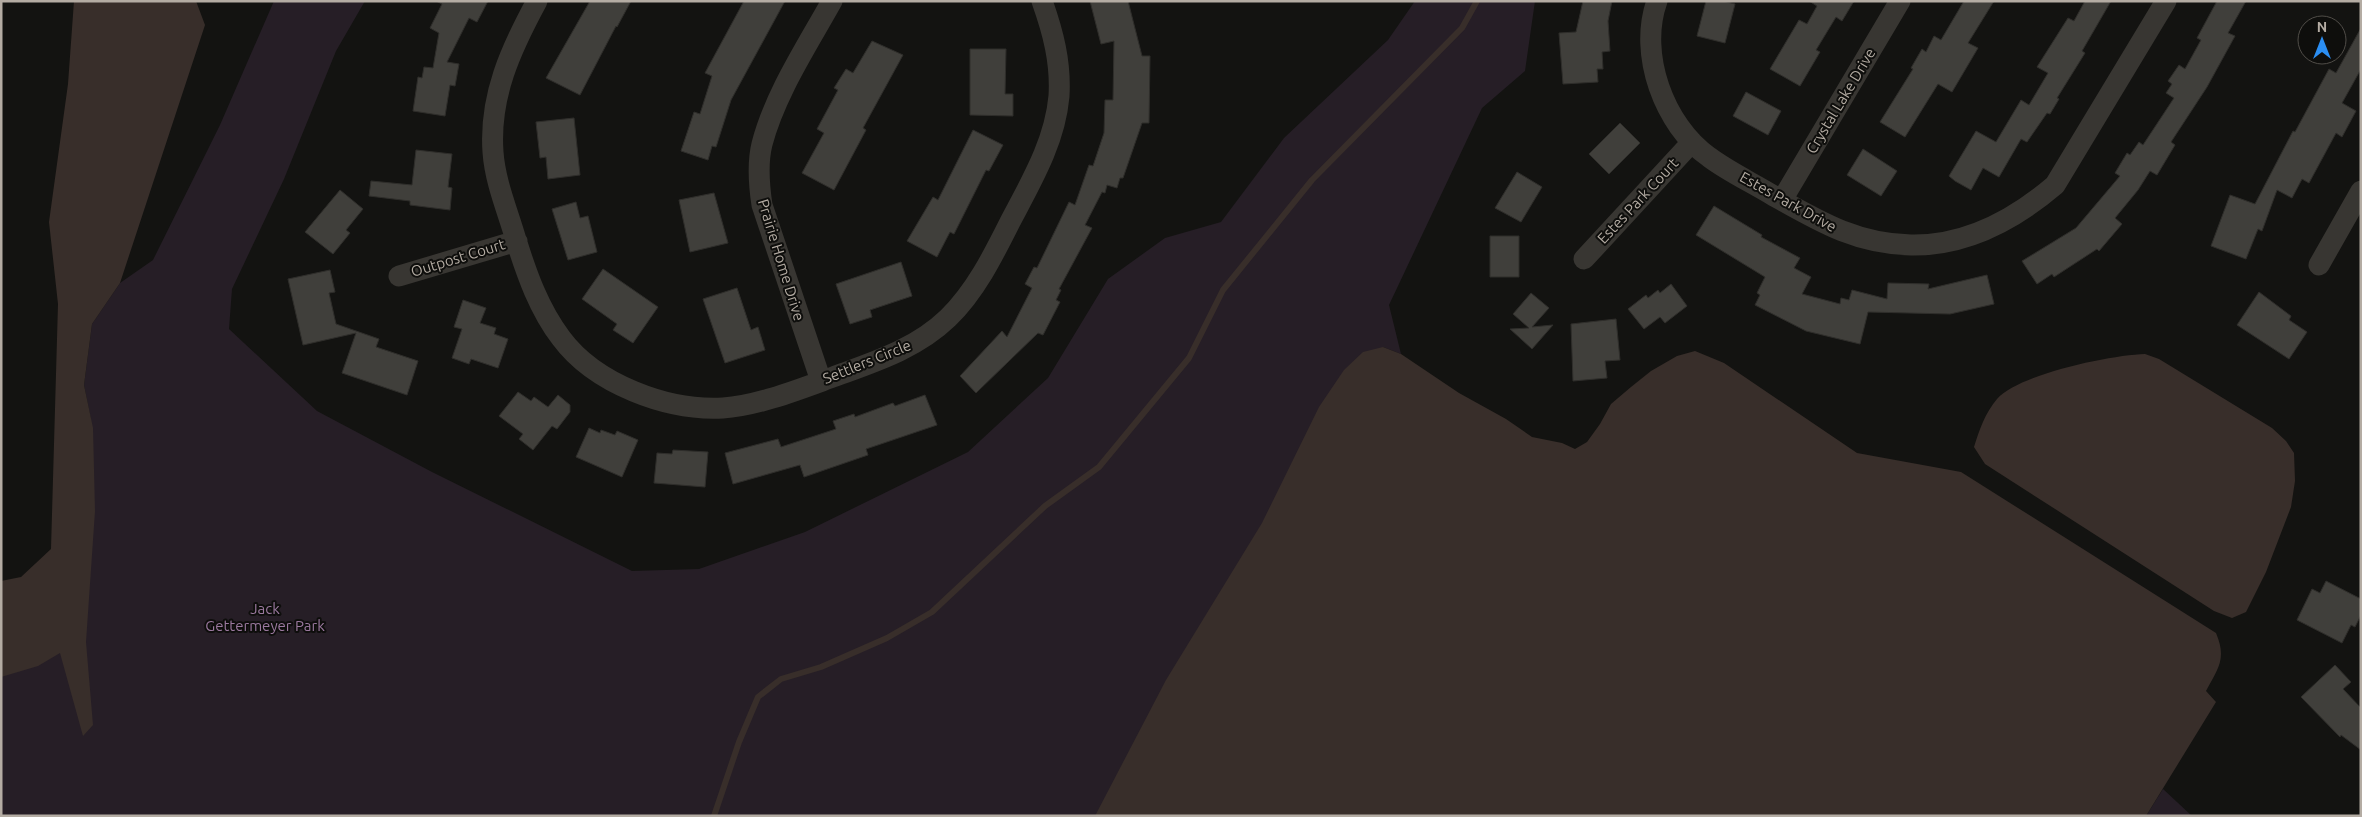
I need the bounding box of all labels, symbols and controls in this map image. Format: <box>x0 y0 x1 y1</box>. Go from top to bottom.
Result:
north arrow <box>2297 15 2347 65</box>
text: N <box>2317 19 2327 35</box>
street label: Crystal Lake Drive <box>1802 45 1879 156</box>
street label: Estes Park Court <box>1594 154 1682 247</box>
street label: Estes Park Drive <box>1737 168 1839 235</box>
street label: Prairie Home Drive <box>755 197 808 323</box>
street label: Outpost Court <box>409 235 507 280</box>
street label: Settlers Circle <box>820 336 913 387</box>
park label: Jack Gettermeyer Park <box>205 600 325 634</box>

